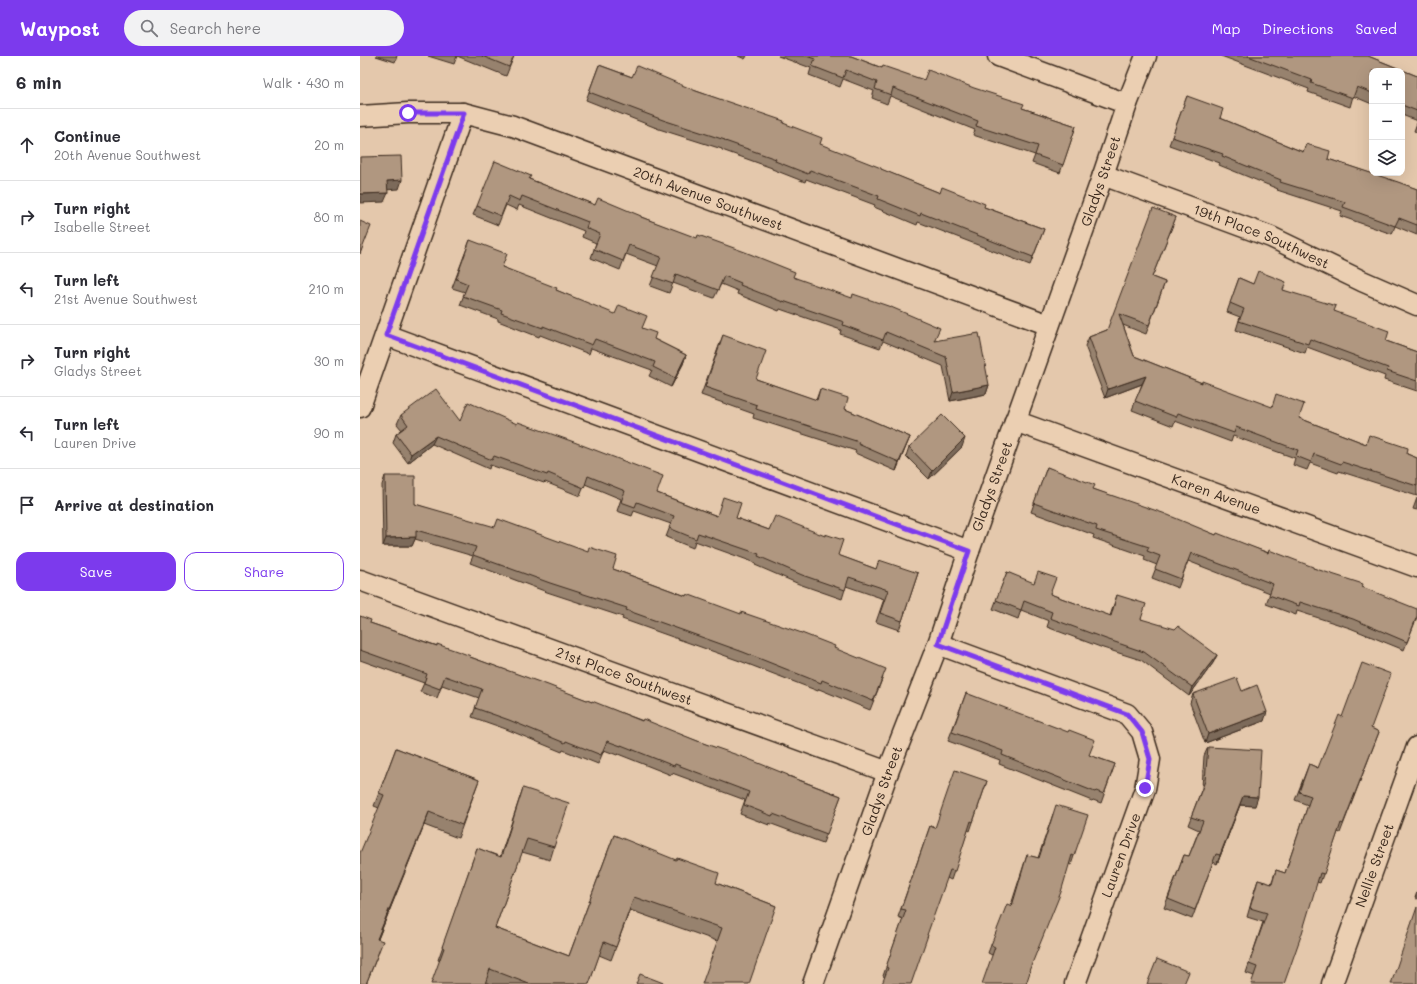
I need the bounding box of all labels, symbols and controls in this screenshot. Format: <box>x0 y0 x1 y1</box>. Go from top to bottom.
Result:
search box <box>124 10 404 46</box>
text: Waypost <box>20 16 100 41</box>
icon: search <box>138 17 160 39</box>
text: Search here <box>170 18 261 38</box>
text: Map <box>1212 19 1240 38</box>
text: Directions <box>1262 19 1333 38</box>
text: Saved <box>1355 19 1397 38</box>
map controls <box>1369 68 1405 176</box>
button: + <box>1369 68 1405 104</box>
text: 6 min <box>16 71 61 93</box>
text: Walk · 430 m <box>263 74 344 91</box>
route start <box>399 104 417 122</box>
button: − <box>1369 104 1405 140</box>
text: Continue <box>54 126 121 146</box>
street label: Gladys Street <box>1076 133 1125 229</box>
icon: ahead <box>16 134 38 156</box>
text: 20 m <box>314 136 344 153</box>
button: layers <box>1369 140 1405 176</box>
text: 20th Avenue Southwest <box>54 146 201 163</box>
street label: 20th Avenue Southwest <box>631 162 786 234</box>
text: Turn right <box>54 198 131 218</box>
street label: 19th Place Southwest <box>1191 199 1333 273</box>
icon: right <box>16 206 38 228</box>
text: 80 m <box>314 208 344 225</box>
text: Isabelle Street <box>54 218 151 235</box>
text: Turn left <box>54 270 119 290</box>
icon: left <box>16 278 38 300</box>
text: 210 m <box>308 280 344 297</box>
text: 21st Avenue Southwest <box>54 290 198 307</box>
text: Turn right <box>54 342 131 362</box>
icon: right <box>16 350 38 372</box>
text: 30 m <box>314 352 344 369</box>
text: Gladys Street <box>54 362 142 379</box>
text: Turn left <box>54 414 119 434</box>
icon: left <box>16 422 38 444</box>
text: 90 m <box>314 424 344 441</box>
text: Lauren Drive <box>54 434 136 451</box>
street label: Gladys Street <box>967 438 1016 534</box>
street label: Karen Avenue <box>1169 469 1264 519</box>
icon: arrive <box>16 494 38 516</box>
text: Arrive at destination <box>54 495 214 515</box>
button: Save <box>16 552 176 591</box>
button: Share <box>184 552 344 591</box>
street label: 21st Place Southwest <box>553 642 695 709</box>
street label: Gladys Street <box>856 743 906 838</box>
route end <box>1136 779 1154 797</box>
street label: Lauren Drive <box>1096 810 1145 900</box>
street label: Nellie Street <box>1350 821 1398 910</box>

